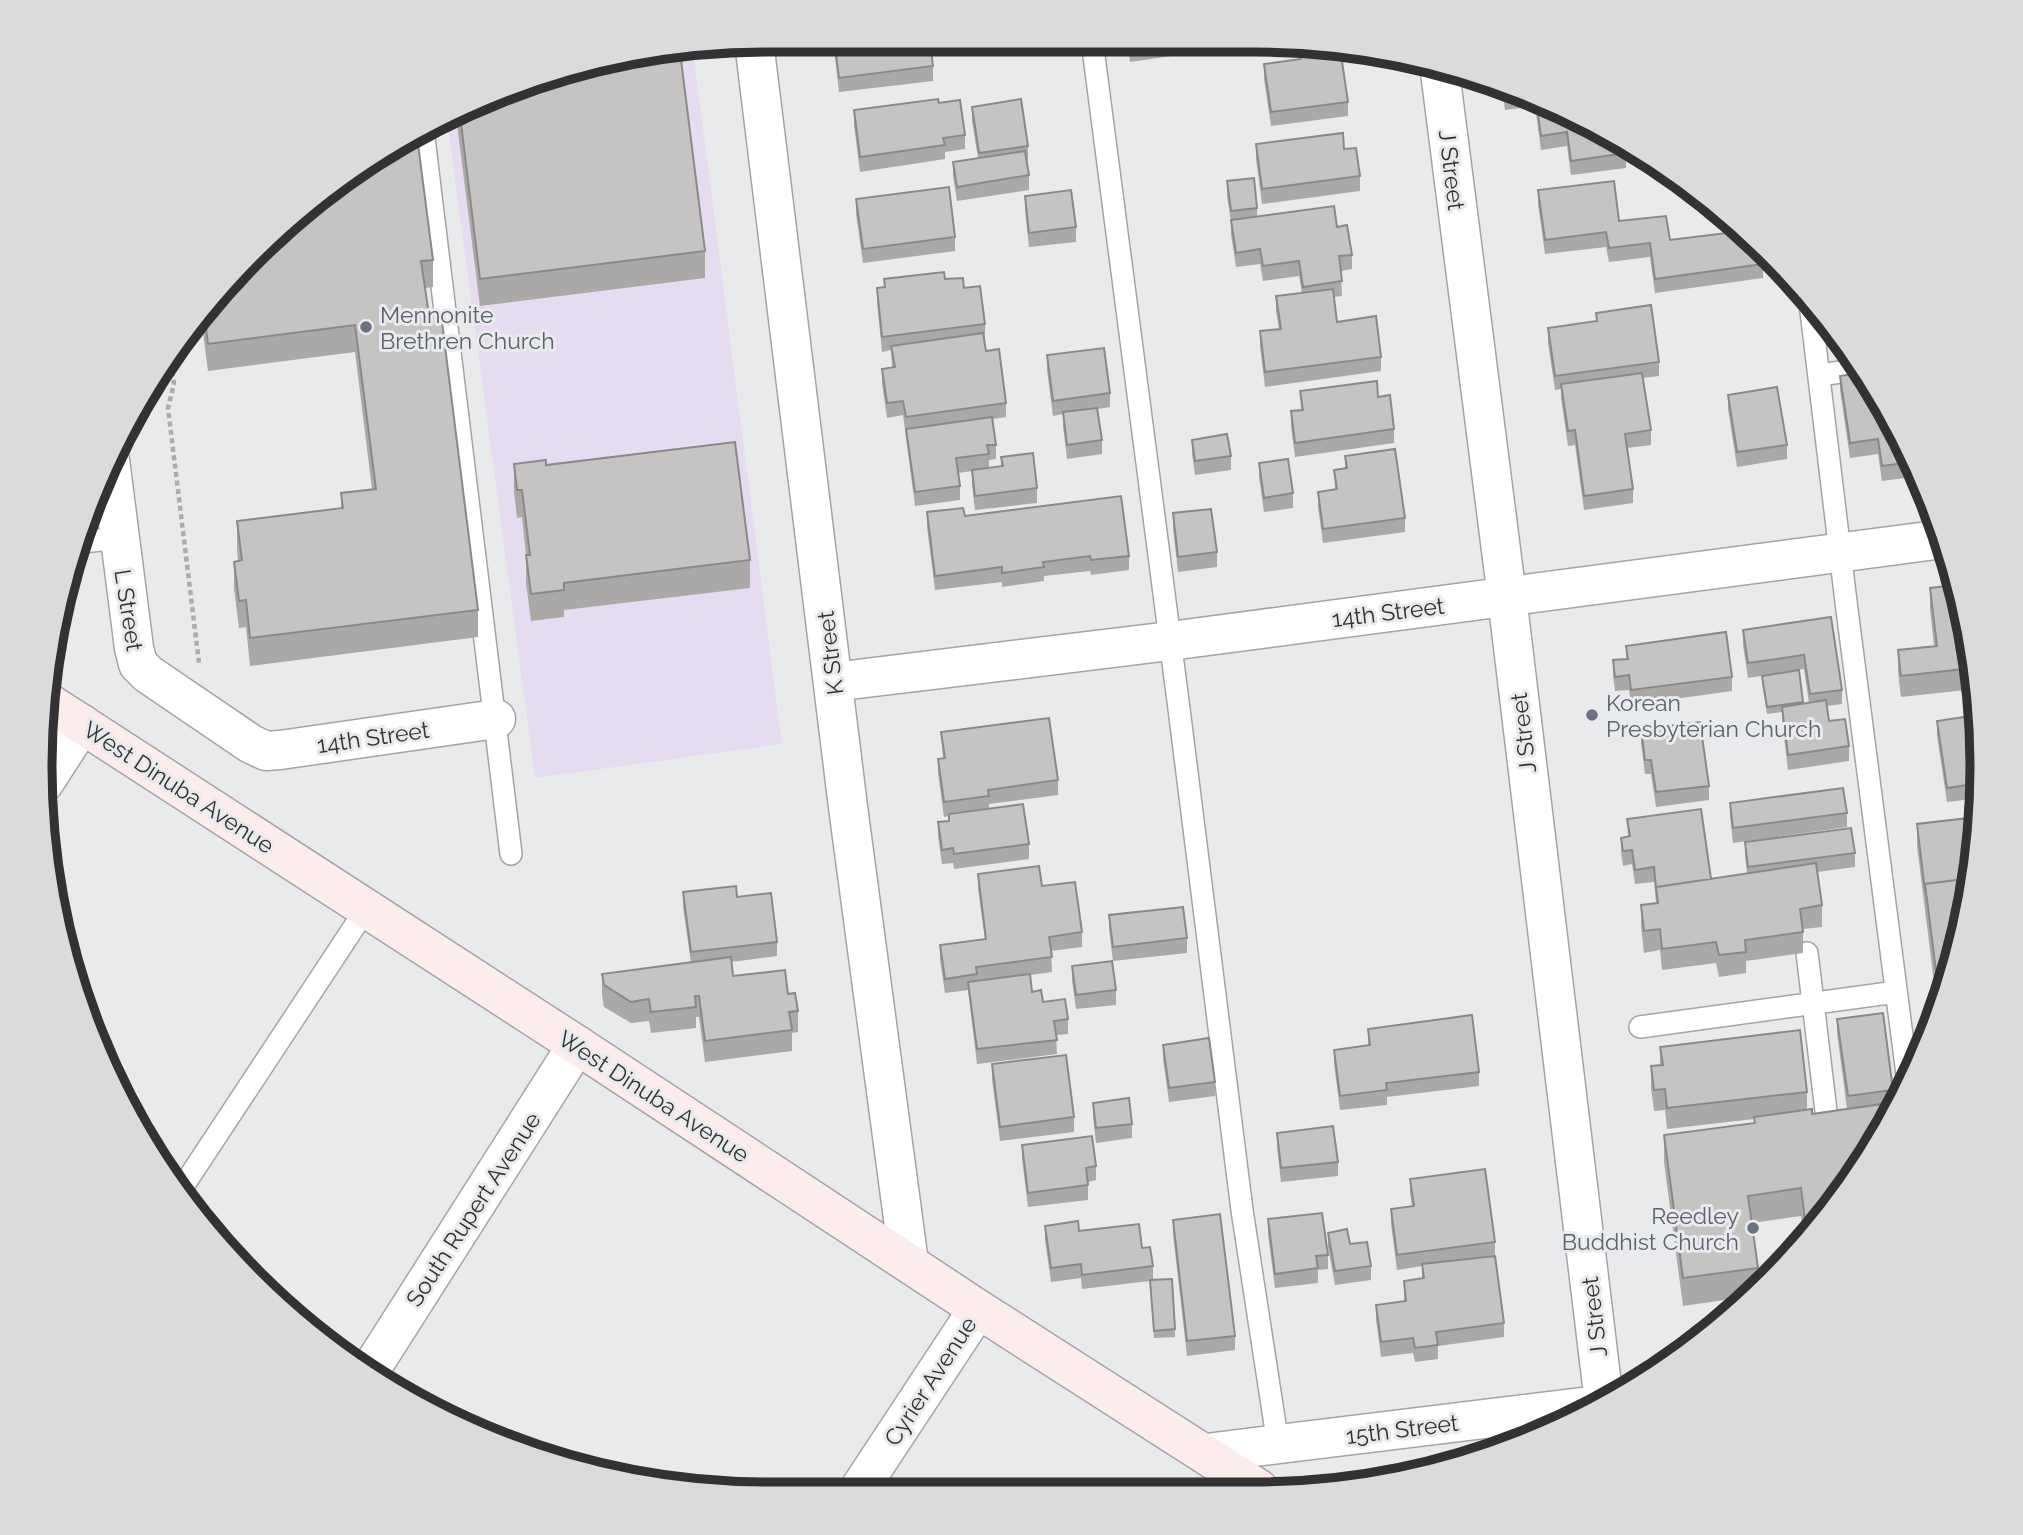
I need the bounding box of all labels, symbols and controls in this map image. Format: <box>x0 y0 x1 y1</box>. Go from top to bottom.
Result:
street label: J Street <box>1434 128 1470 212</box>
place label: Mennonite Brethren Church <box>380 301 555 354</box>
marker: Mennonite Brethren Church <box>358 319 374 335</box>
street label: L Street <box>109 567 149 653</box>
street label: 14th Street <box>1330 592 1446 632</box>
street label: K Street <box>811 609 849 696</box>
place label: Korean Presbyterian Church <box>1606 689 1821 742</box>
street label: J Street <box>1505 691 1541 775</box>
marker: Korean Presbyterian Church <box>1584 707 1600 723</box>
street label: West Dinuba Avenue <box>79 715 279 859</box>
street label: 14th Street <box>315 716 431 758</box>
street label: West Dinuba Avenue <box>554 1024 754 1168</box>
street label: South Rupert Avenue <box>400 1107 546 1311</box>
place label: Reedley Buddhist Church <box>1562 1202 1739 1255</box>
marker: Reedley Buddhist Church <box>1745 1220 1761 1236</box>
street label: J Street <box>1576 1275 1612 1359</box>
street label: Cyrier Avenue <box>878 1311 982 1451</box>
street label: 15th Street <box>1344 1409 1460 1449</box>

